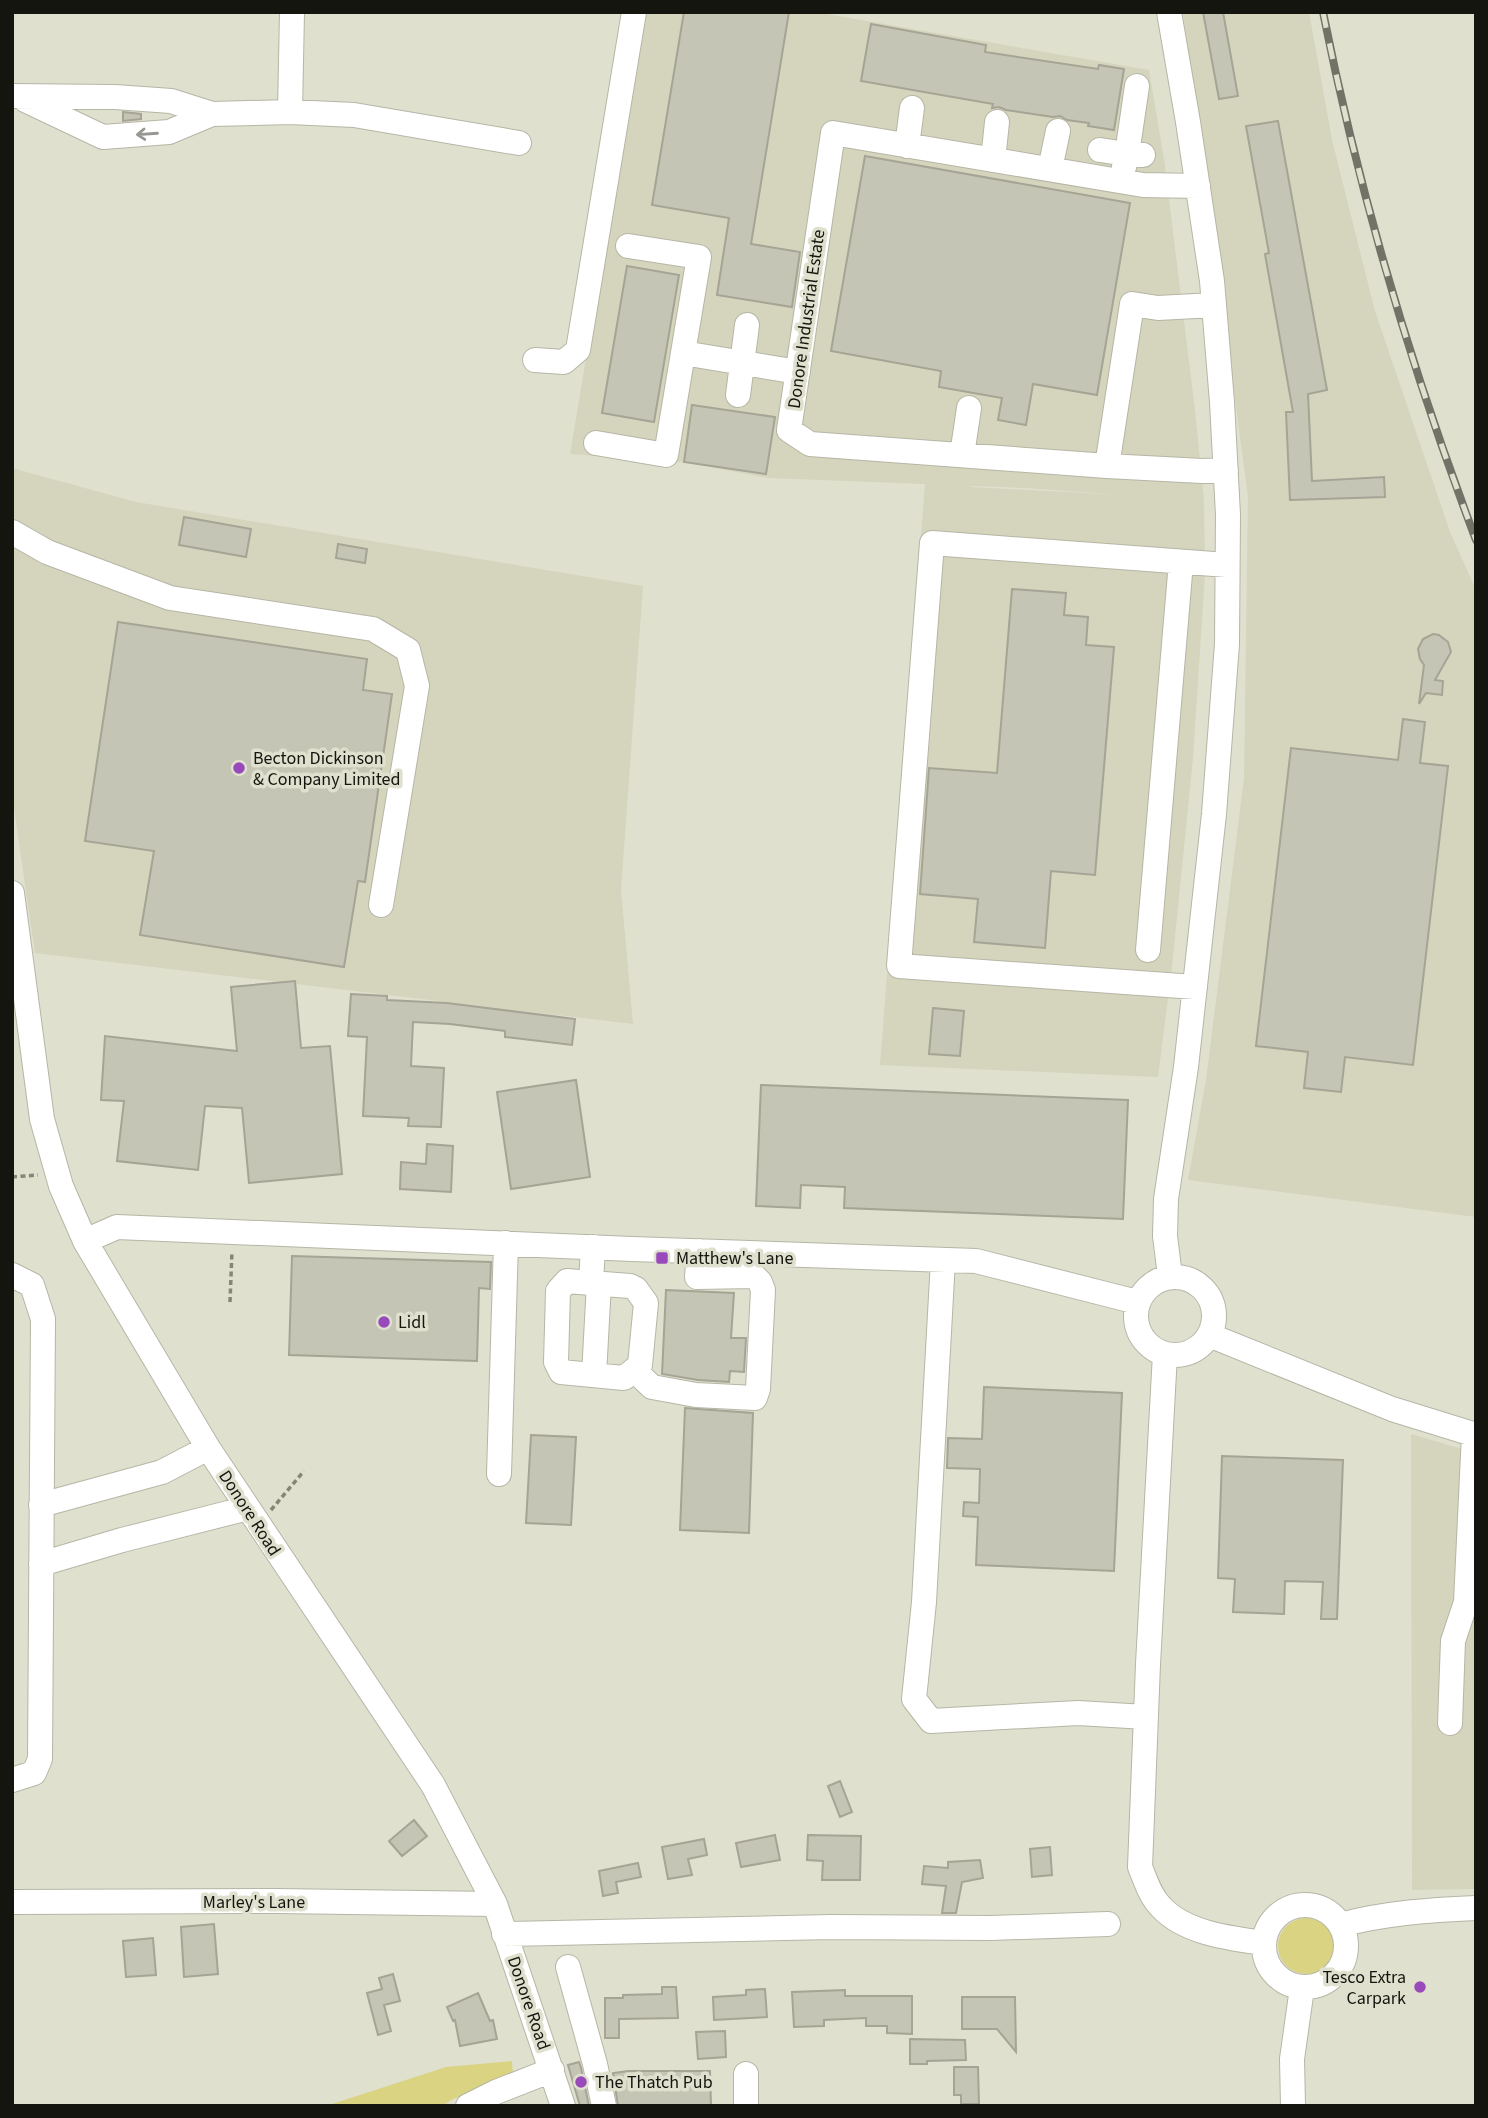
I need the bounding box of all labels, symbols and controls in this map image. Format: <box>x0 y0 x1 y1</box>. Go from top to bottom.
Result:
one-way arrow <box>137 128 159 141</box>
street label: Donore Industrial Estate <box>782 228 831 410</box>
place label: Becton Dickinson & Company Limited <box>253 746 400 792</box>
marker: Becton Dickinson & Company Limited <box>231 760 247 776</box>
place label: Matthew's Lane <box>676 1246 793 1271</box>
marker: Matthew's Lane <box>654 1250 670 1266</box>
place label: Lidl <box>398 1310 426 1335</box>
marker: Lidl <box>376 1314 392 1330</box>
street label: Donore Road <box>213 1466 287 1561</box>
street label: Marley's Lane <box>203 1890 305 1915</box>
street label: Donore Road <box>501 1953 556 2053</box>
place label: Tesco Extra Carpark <box>1322 1965 1406 2011</box>
marker: Tesco Extra Carpark <box>1412 1979 1428 1995</box>
place label: The Thatch Pub <box>595 2070 713 2095</box>
marker: The Thatch Pub <box>573 2074 589 2090</box>

